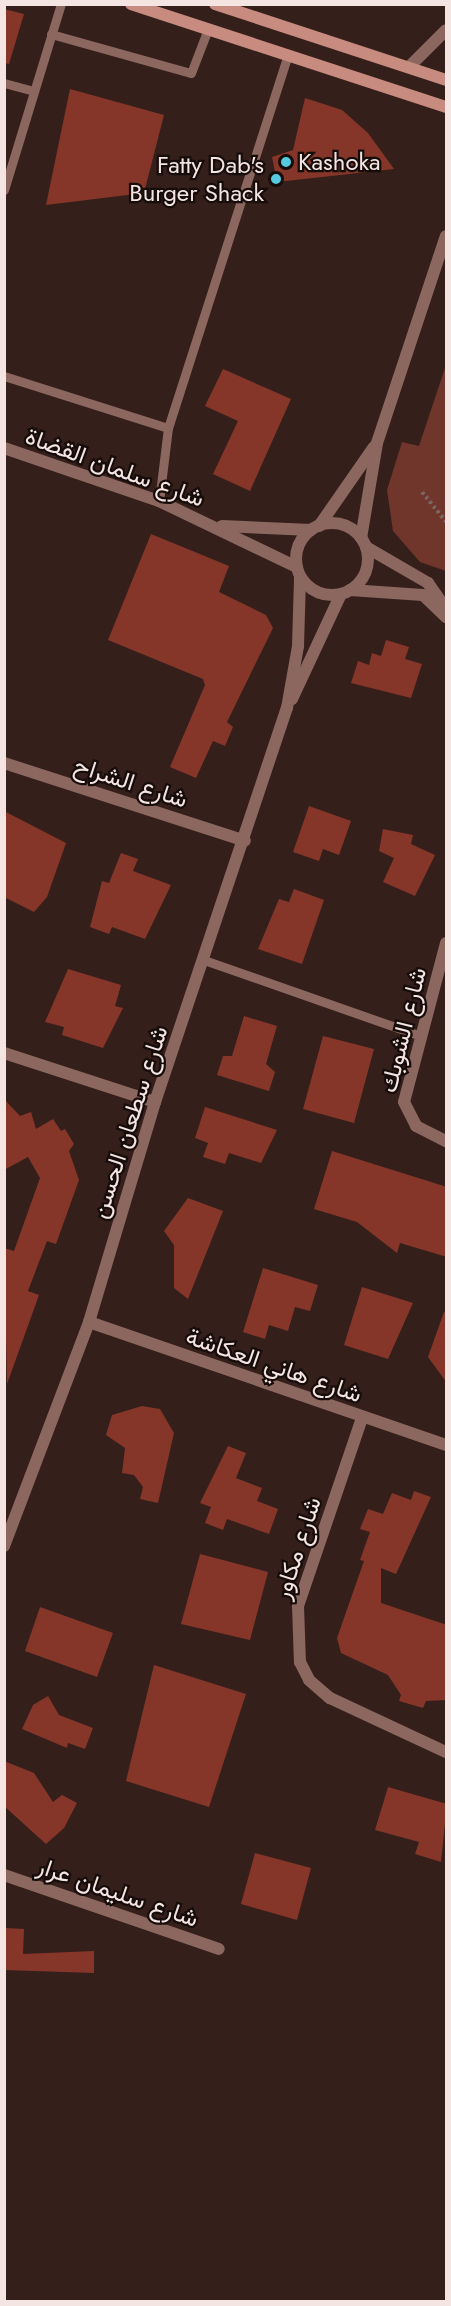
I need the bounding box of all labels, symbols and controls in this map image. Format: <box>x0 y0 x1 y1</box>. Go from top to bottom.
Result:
place label: Kashoka <box>298 148 381 176</box>
place label: Fatty Dab's Burger Shack <box>129 151 264 207</box>
marker: Kashoka <box>279 155 293 169</box>
marker: Fatty Dab's Burger Shack <box>269 172 283 186</box>
street label: شارع سلمان القضاة <box>22 421 208 513</box>
street label: شارع الشراح <box>71 750 191 814</box>
street label: شارع الشوبك <box>374 965 432 1095</box>
street label: شارع سطعان الحسن <box>84 1022 174 1222</box>
street label: شارع هاني العكاشة <box>182 1321 366 1409</box>
street label: شارع مكاور <box>267 1493 327 1603</box>
street label: شارع سليمان عرار <box>34 1851 202 1933</box>

